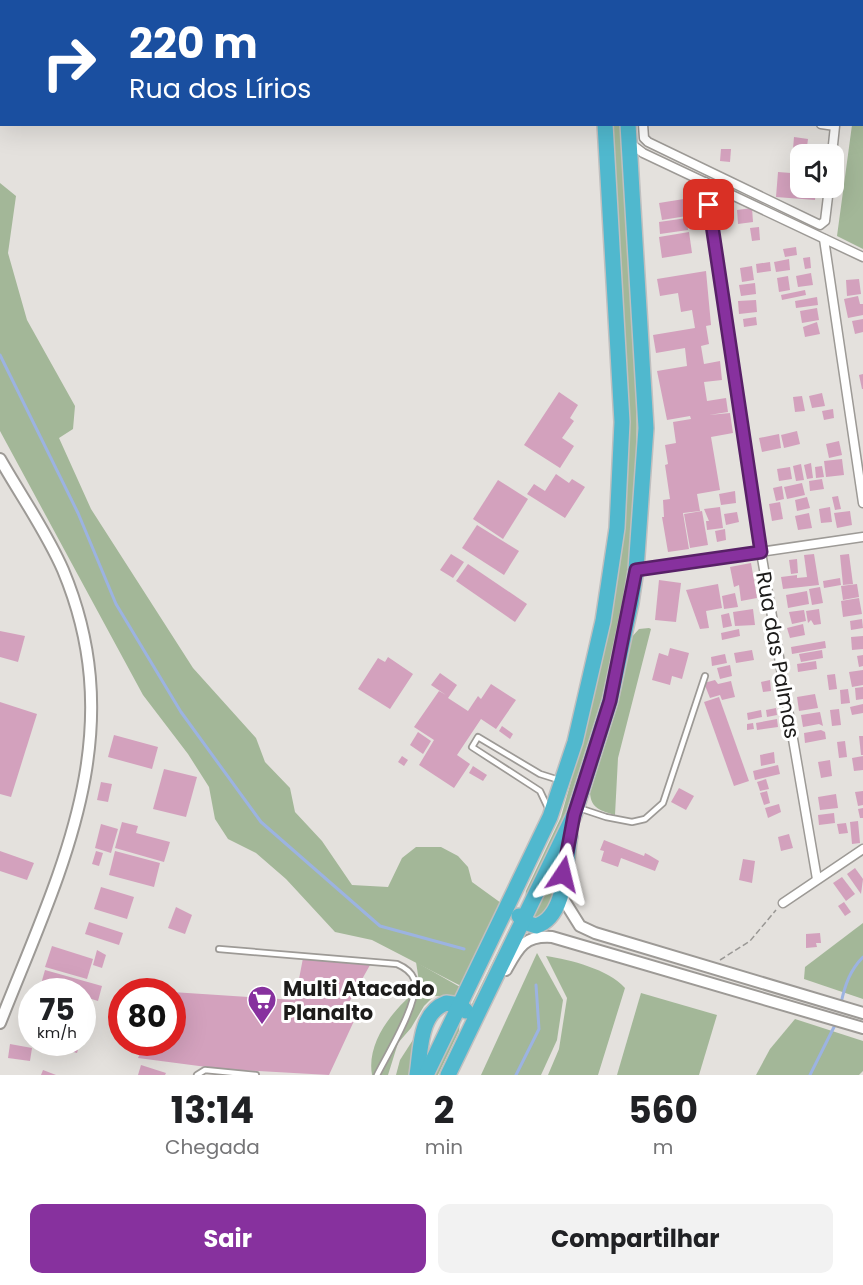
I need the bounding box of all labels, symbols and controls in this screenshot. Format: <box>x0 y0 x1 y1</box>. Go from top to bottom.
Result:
text: 220 m <box>129 14 258 73</box>
icon: right <box>30 24 108 102</box>
text: Rua dos Lírios <box>129 70 311 107</box>
map controls <box>790 144 844 198</box>
button: sound <box>790 144 844 198</box>
pin <box>683 179 734 230</box>
icon: arrive <box>692 188 725 221</box>
street label: Rua das Palmas <box>749 569 807 741</box>
position arrow <box>531 842 595 906</box>
place label: Multi Atacado Planalto <box>283 974 435 1027</box>
speed limit sign: 80 <box>108 978 186 1056</box>
supermarket icon: Multi Atacado Planalto <box>246 984 278 1026</box>
text: 75 <box>39 988 75 1031</box>
text: km/h <box>37 1022 77 1043</box>
text: 13:14 <box>171 1085 254 1136</box>
text: 2 <box>434 1085 454 1136</box>
text: 560 <box>628 1085 698 1136</box>
text: Chegada <box>165 1133 260 1161</box>
text: min <box>425 1133 463 1161</box>
text: m <box>653 1133 673 1161</box>
button: Sair <box>30 1204 426 1273</box>
button: Compartilhar <box>438 1204 833 1273</box>

